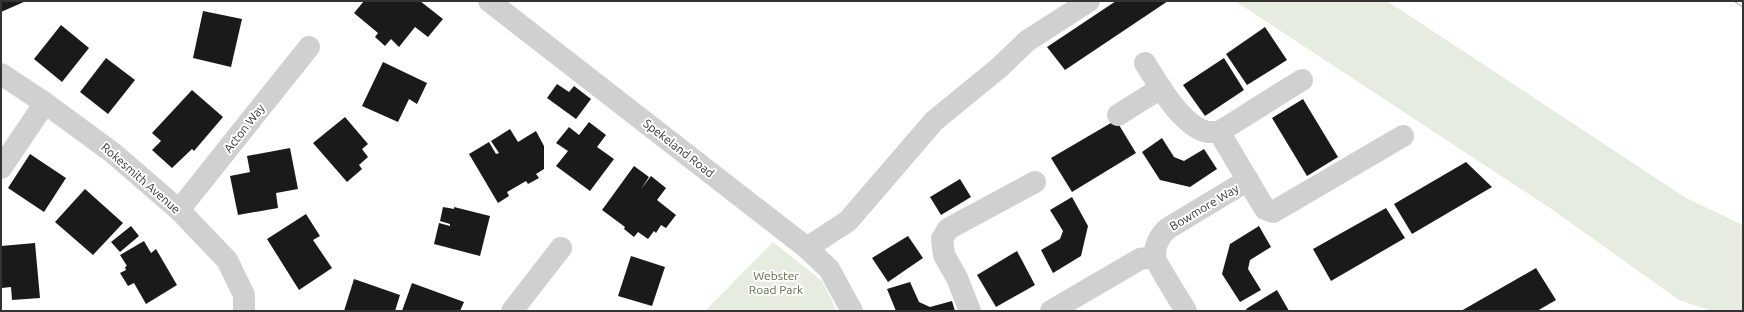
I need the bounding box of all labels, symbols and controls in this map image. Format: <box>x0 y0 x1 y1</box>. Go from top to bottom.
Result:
street label: Acton Way <box>221 101 267 155</box>
street label: Spekeland Road <box>641 116 717 180</box>
street label: Rokesmith Avenue <box>99 140 183 216</box>
street label: Bowmore Way <box>1167 181 1241 233</box>
park label: Webster Road Park <box>749 269 803 296</box>

